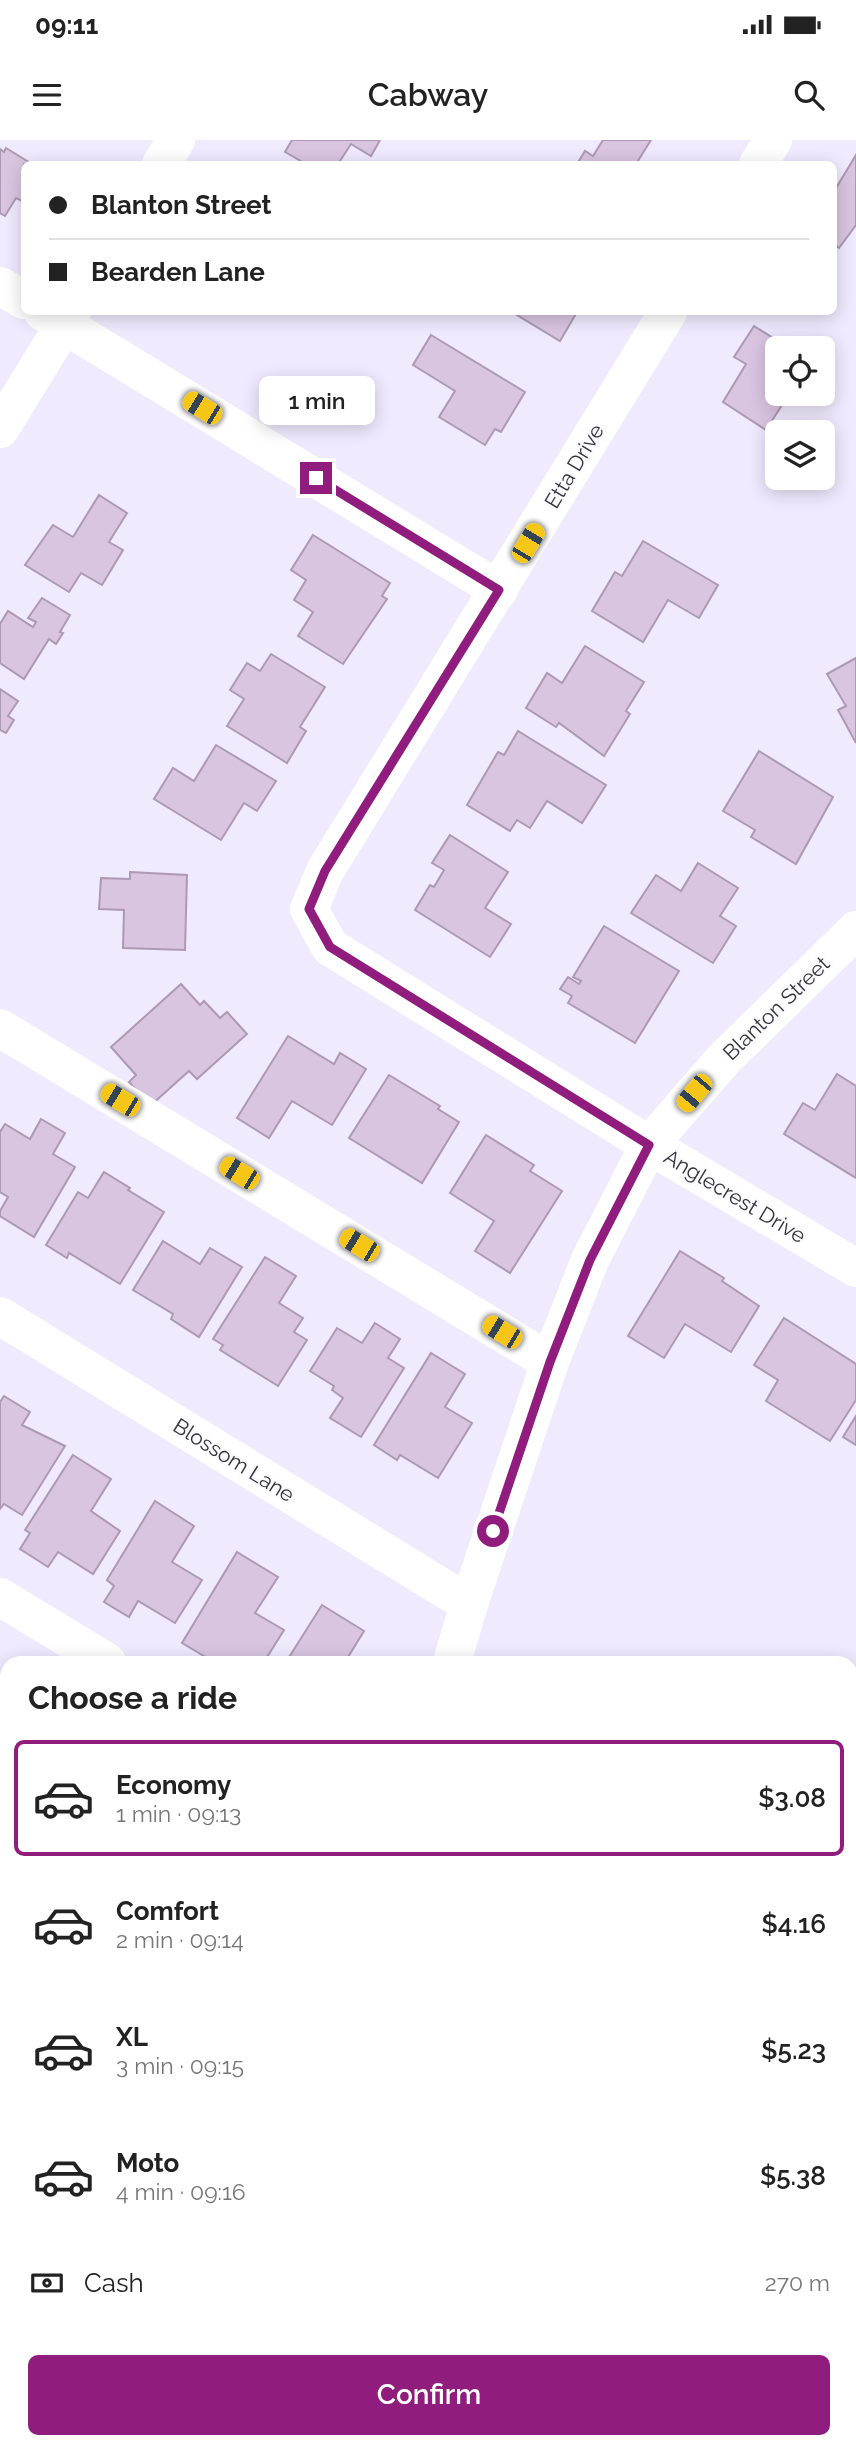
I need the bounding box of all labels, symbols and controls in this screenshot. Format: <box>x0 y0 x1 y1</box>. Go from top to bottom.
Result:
text: 09:11 <box>35 10 98 40</box>
icon: menu <box>28 76 66 114</box>
text: Cabway <box>368 76 488 113</box>
icon: search <box>790 76 828 114</box>
text: Blanton Street <box>91 190 271 220</box>
text: Bearden Lane <box>91 257 265 287</box>
map controls <box>765 336 835 490</box>
button: locate <box>765 336 835 406</box>
callout: 1 min <box>258 376 374 426</box>
text: 1 min <box>288 387 346 414</box>
car <box>179 388 226 428</box>
street label: Etta Drive <box>539 419 609 513</box>
button: layers <box>765 420 835 490</box>
route end <box>300 462 332 494</box>
car <box>509 520 548 566</box>
street label: Blanton Street <box>718 951 834 1065</box>
car <box>673 1070 716 1116</box>
car <box>97 1080 144 1120</box>
street label: Anglecrest Drive <box>660 1144 810 1248</box>
car <box>216 1153 263 1193</box>
car <box>336 1225 383 1265</box>
car <box>479 1312 526 1352</box>
street label: Blossom Lane <box>169 1413 299 1507</box>
route start <box>477 1515 509 1547</box>
text: Choose a ride <box>28 1679 237 1716</box>
icon: car <box>32 1767 95 1830</box>
text: Economy <box>116 1770 231 1800</box>
text: $3.08 <box>758 1783 826 1813</box>
text: 1 min · 09:13 <box>116 1800 241 1827</box>
icon: car <box>32 1893 95 1956</box>
text: Comfort <box>116 1896 219 1926</box>
text: $4.16 <box>761 1909 826 1939</box>
text: 2 min · 09:14 <box>116 1926 244 1953</box>
icon: car <box>32 2019 95 2082</box>
text: XL <box>116 2022 148 2052</box>
text: $5.23 <box>761 2035 826 2065</box>
text: 3 min · 09:15 <box>116 2052 244 2079</box>
icon: car <box>32 2145 95 2208</box>
text: Moto <box>116 2148 179 2178</box>
text: $5.38 <box>760 2161 826 2191</box>
text: 4 min · 09:16 <box>116 2178 246 2205</box>
icon: cash <box>28 2264 66 2302</box>
text: Cash <box>84 2268 144 2298</box>
text: 270 m <box>765 2269 830 2296</box>
button: Confirm <box>28 2355 830 2435</box>

